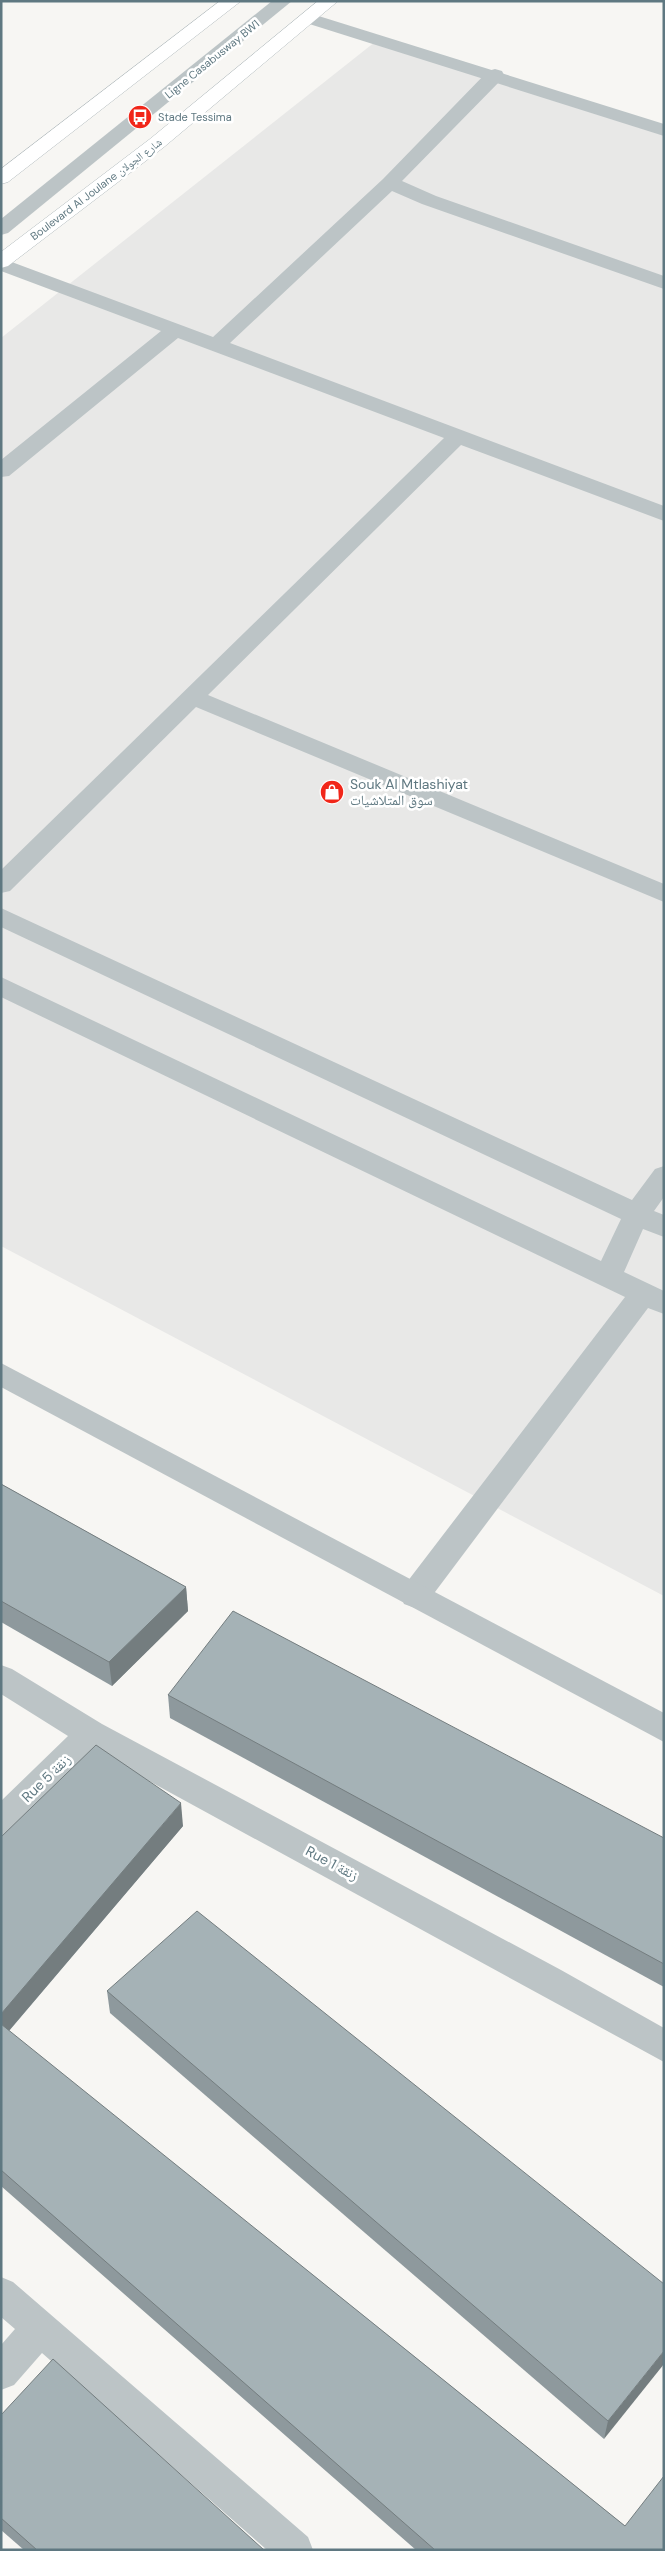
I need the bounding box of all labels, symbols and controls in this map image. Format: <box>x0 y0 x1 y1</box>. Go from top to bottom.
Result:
street label: Ligne Casabusway BW1 <box>162 17 262 101</box>
bus stop icon: Stade Tessima <box>127 104 153 130</box>
place label: Stade Tessima <box>158 110 232 124</box>
street label: Boulevard Al Joulane شارع الجولان <box>27 135 165 243</box>
place label: Souk Al Mtlashiyat سوق المتلاشيات <box>350 775 468 809</box>
shop icon: Souk Al Mtlashiyat سوق المتلاشيات <box>319 779 345 805</box>
street label: Rue 5 زنقة <box>18 1750 74 1806</box>
street label: Rue 1 زنقة <box>303 1842 361 1884</box>

